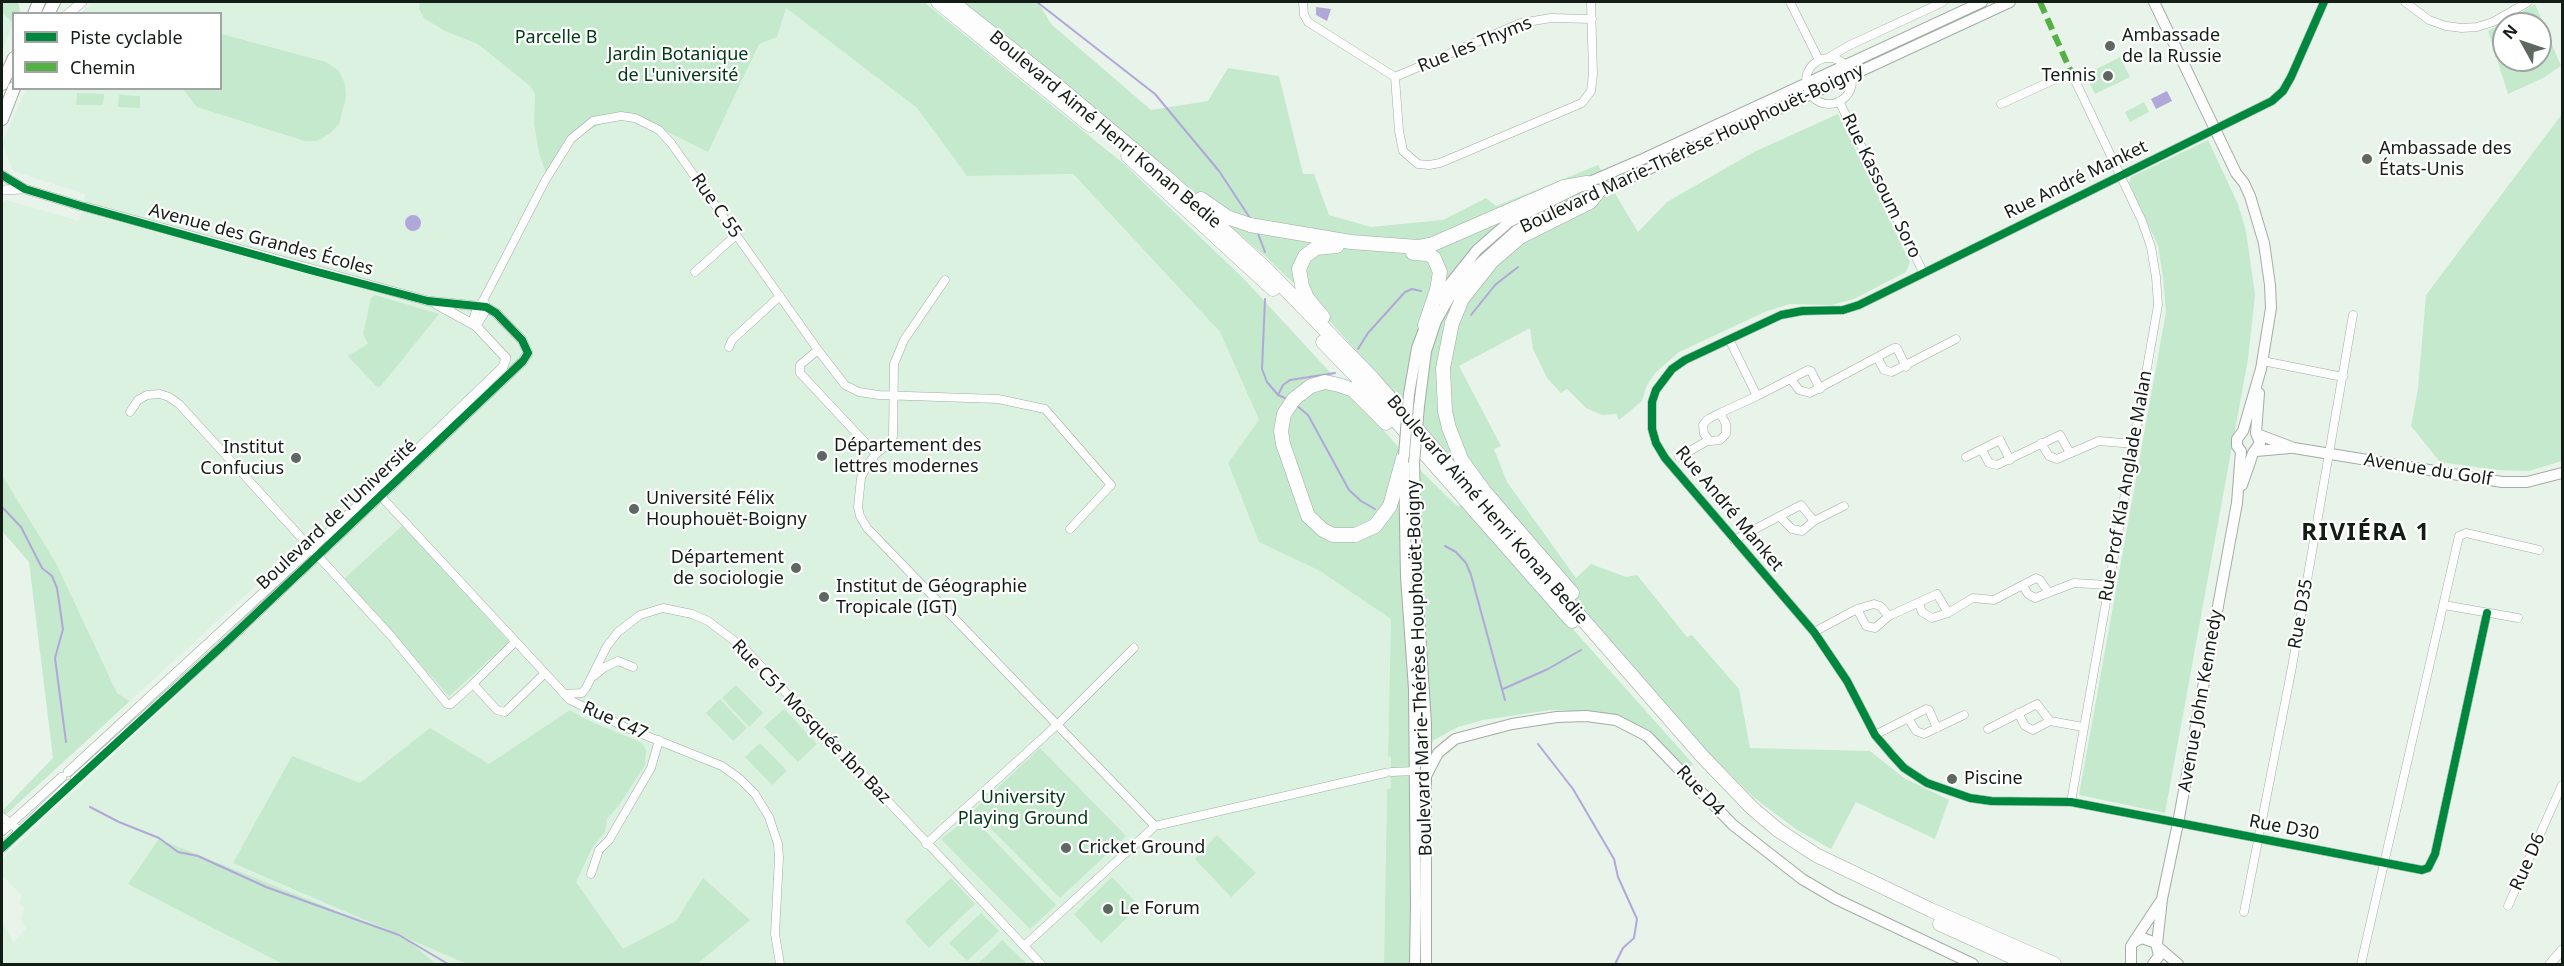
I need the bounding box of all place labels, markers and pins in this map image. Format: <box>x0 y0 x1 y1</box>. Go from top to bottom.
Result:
place label: Ambassade de la Russie <box>2122 25 2222 68</box>
marker: Ambassade de la Russie <box>2103 39 2117 53</box>
place label: Tennis <box>2042 65 2096 87</box>
marker: Tennis <box>2101 69 2115 83</box>
place label: Ambassade des États-Unis <box>2379 138 2512 180</box>
marker: Ambassade des États-Unis <box>2360 152 2374 166</box>
place label: Département des lettres modernes <box>834 435 982 478</box>
place label: Institut Confucius <box>200 437 284 480</box>
marker: Département des lettres modernes <box>815 449 829 463</box>
marker: Institut Confucius <box>289 451 303 465</box>
place label: Université Félix Houphouët-Boigny <box>646 488 807 530</box>
marker: Université Félix Houphouët-Boigny <box>627 502 641 516</box>
place label: Département de sociologie <box>671 547 784 590</box>
marker: Département de sociologie <box>789 561 803 575</box>
place label: Institut de Géographie Tropicale (IGT) <box>836 576 1027 618</box>
marker: Institut de Géographie Tropicale (IGT) <box>817 590 831 604</box>
place label: Piscine <box>1964 768 2023 790</box>
marker: Piscine <box>1945 772 1959 786</box>
place label: Cricket Ground <box>1078 837 1205 859</box>
marker: Cricket Ground <box>1059 841 1073 855</box>
place label: Le Forum <box>1120 898 1200 920</box>
marker: Le Forum <box>1101 902 1115 916</box>

